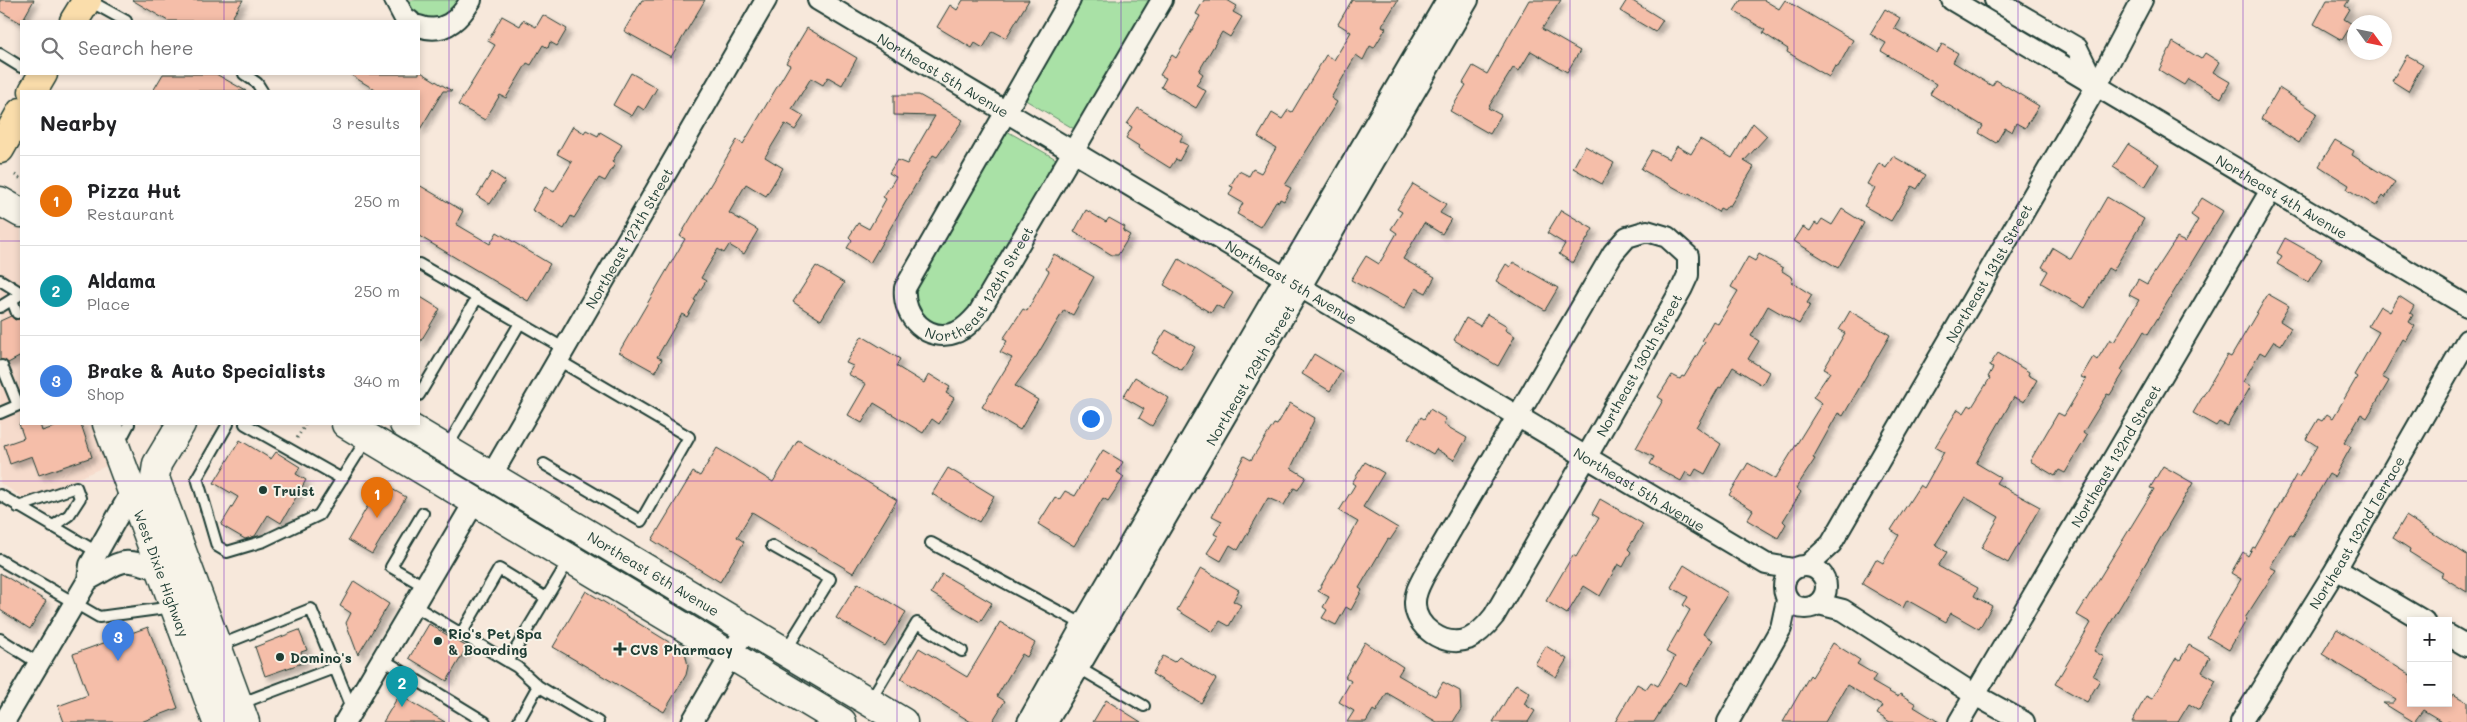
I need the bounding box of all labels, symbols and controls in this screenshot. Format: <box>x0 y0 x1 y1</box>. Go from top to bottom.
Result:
north arrow <box>2347 15 2392 60</box>
search box <box>20 20 420 75</box>
street label: Northeast 5th Avenue <box>874 28 1013 121</box>
icon: search <box>38 34 66 62</box>
text: Search here <box>78 35 194 60</box>
text: Nearby <box>40 109 117 136</box>
text: 3 results <box>332 112 400 133</box>
street label: Northeast 4th Avenue <box>2213 150 2351 243</box>
street label: Northeast 127th Street <box>580 164 677 312</box>
text: Pizza Hut <box>87 178 181 203</box>
text: 1 <box>52 190 60 211</box>
text: 250 m <box>354 190 400 211</box>
street label: Northeast 131st Street <box>1941 200 2036 346</box>
text: Restaurant <box>87 203 175 224</box>
street label: Northeast 128th Street <box>922 223 1037 345</box>
street label: Northeast 5th Avenue <box>1222 235 1361 328</box>
text: Aldama <box>87 268 156 293</box>
text: 2 <box>52 280 60 301</box>
text: 250 m <box>354 280 400 301</box>
street label: Northeast 130th Street <box>1592 290 1686 440</box>
text: Place <box>87 293 130 314</box>
street label: Northeast 129th Street <box>1201 301 1298 449</box>
text: Brake & Auto Specialists <box>87 358 326 383</box>
text: 3 <box>51 370 61 391</box>
text: 340 m <box>353 370 400 391</box>
street label: Northeast 132nd Street <box>2066 380 2165 530</box>
text: Shop <box>87 383 124 404</box>
your location <box>1078 406 1104 432</box>
street label: Northeast 5th Avenue <box>1570 442 1709 535</box>
street label: Northeast 132nd Terrace <box>2304 452 2408 612</box>
pin: 1 <box>361 477 393 518</box>
place label: Truist <box>273 481 315 500</box>
marker: Truist <box>257 484 269 496</box>
street label: West Dixie Highway <box>130 507 194 639</box>
street label: Northeast 6th Avenue <box>585 527 723 620</box>
map controls <box>2407 617 2452 707</box>
button: + <box>2407 617 2452 662</box>
pin: 3 <box>102 620 134 661</box>
place label: Rio's Pet Spa & Boarding <box>448 624 542 659</box>
marker: Rio's Pet Spa & Boarding <box>432 635 444 647</box>
place label: CVS Pharmacy <box>630 640 733 659</box>
marker: CVS Pharmacy <box>614 643 626 655</box>
place label: Domino's <box>290 648 352 667</box>
marker: Domino's <box>274 651 286 663</box>
button: − <box>2407 662 2452 707</box>
pin: 2 <box>386 666 418 707</box>

